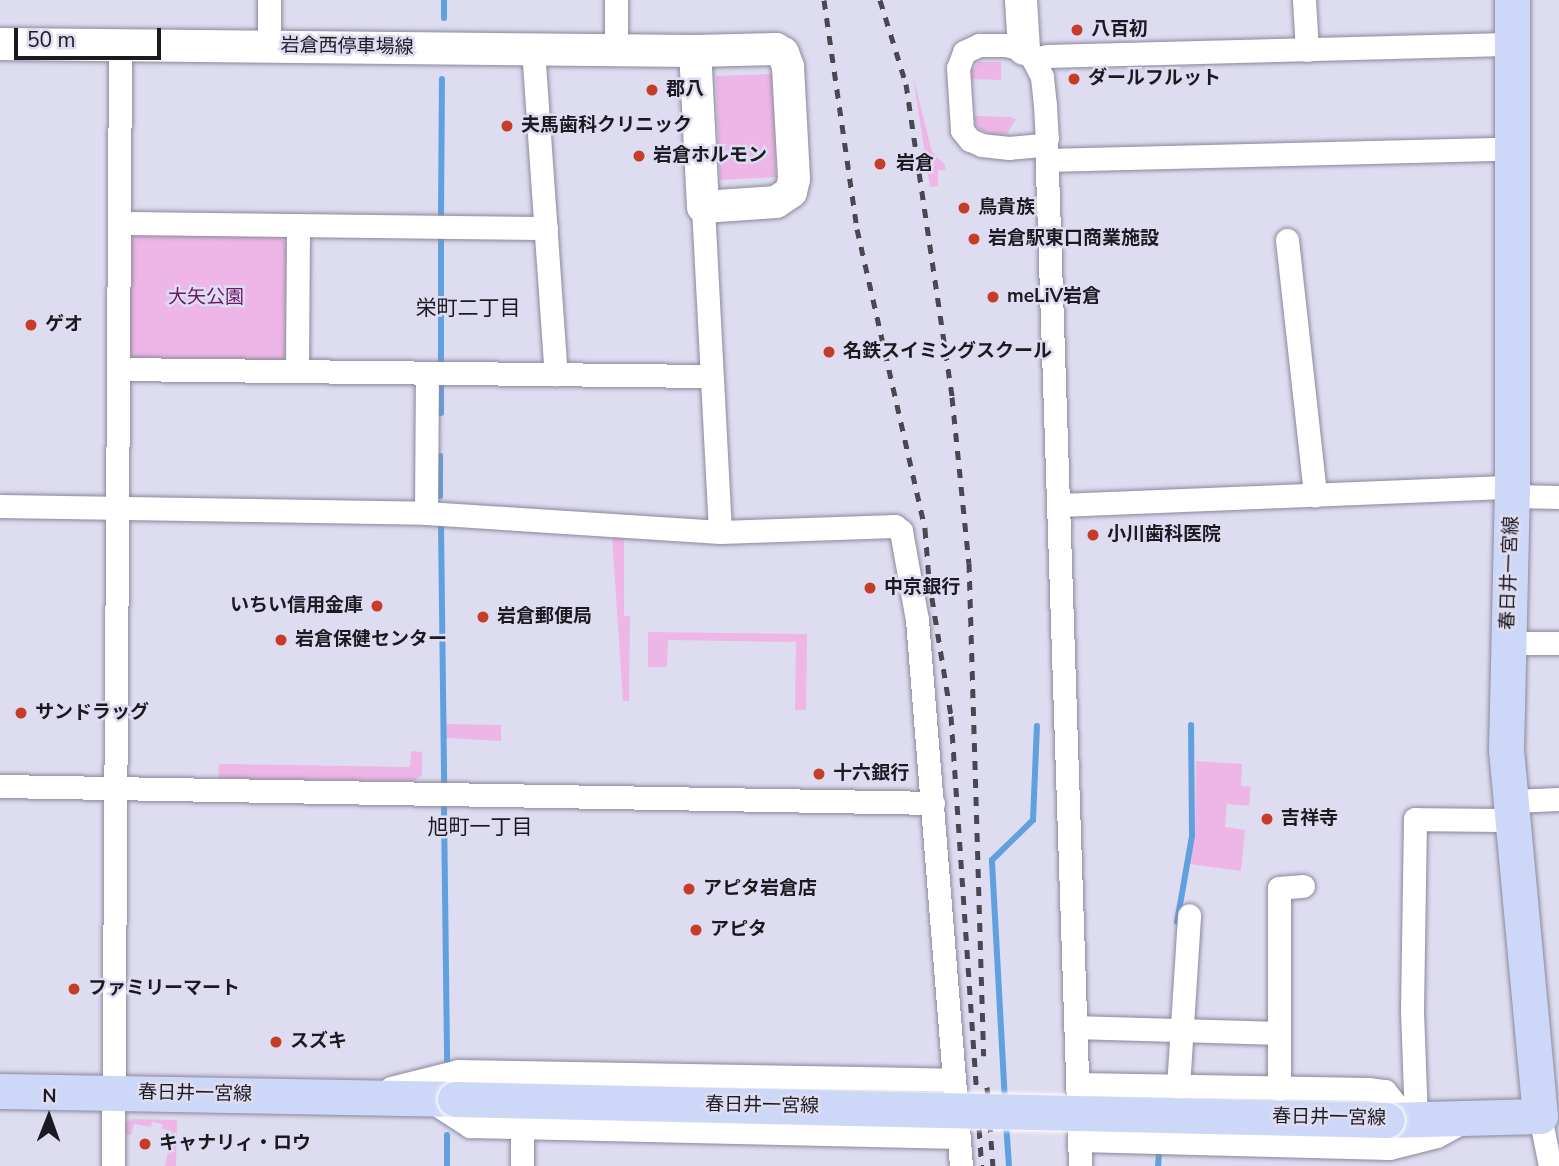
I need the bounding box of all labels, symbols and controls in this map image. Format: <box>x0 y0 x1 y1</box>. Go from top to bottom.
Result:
scale bar <box>18 14 164 58</box>
place label: 八百初 <box>1091 19 1148 41</box>
marker: 八百初 <box>1069 22 1085 38</box>
text: 50 m <box>27 26 76 54</box>
street label: 岩倉西停車場線 <box>280 34 414 60</box>
place label: ダールフルット <box>1088 68 1221 90</box>
marker: ダールフルット <box>1066 71 1082 87</box>
place label: 郡八 <box>666 79 704 101</box>
marker: 郡八 <box>644 82 660 98</box>
place label: 夫馬歯科クリニック <box>521 115 692 137</box>
marker: 夫馬歯科クリニック <box>499 118 515 134</box>
place label: 岩倉ホルモン <box>653 145 767 167</box>
marker: 岩倉ホルモン <box>631 148 647 164</box>
place label: 岩倉 <box>896 153 934 175</box>
marker: 岩倉 <box>870 154 890 174</box>
place label: 鳥貴族 <box>978 197 1035 219</box>
marker: 鳥貴族 <box>956 200 972 216</box>
place label: 岩倉駅東口商業施設 <box>988 228 1159 250</box>
marker: 岩倉駅東口商業施設 <box>966 231 982 247</box>
place label: meLiV岩倉 <box>1007 286 1101 308</box>
park label: 大矢公園 <box>168 287 244 309</box>
marker: meLiV岩倉 <box>985 289 1001 305</box>
district label: 栄町二丁目 <box>416 295 520 321</box>
place label: ゲオ <box>45 314 83 336</box>
marker: ゲオ <box>23 317 39 333</box>
place label: 名鉄スイミングスクール <box>843 341 1052 363</box>
marker: 名鉄スイミングスクール <box>821 344 837 360</box>
street label: 春日井一宮線 <box>1497 516 1523 630</box>
place label: 小川歯科医院 <box>1107 524 1221 546</box>
marker: 小川歯科医院 <box>1085 527 1101 543</box>
place label: 中京銀行 <box>884 577 960 599</box>
marker: 中京銀行 <box>862 580 878 596</box>
place label: いちい信用金庫 <box>230 595 363 617</box>
marker: いちい信用金庫 <box>369 598 385 614</box>
place label: 岩倉郵便局 <box>497 606 592 628</box>
marker: 岩倉郵便局 <box>475 609 491 625</box>
place label: 岩倉保健センター <box>295 629 447 651</box>
marker: 岩倉保健センター <box>273 632 289 648</box>
place label: サンドラッグ <box>35 702 149 724</box>
marker: サンドラッグ <box>13 705 29 721</box>
place label: 十六銀行 <box>833 763 909 785</box>
marker: 十六銀行 <box>811 766 827 782</box>
place label: 吉祥寺 <box>1281 808 1338 830</box>
marker: 吉祥寺 <box>1259 811 1275 827</box>
district label: 旭町一丁目 <box>428 814 532 840</box>
place label: アピタ岩倉店 <box>703 878 817 900</box>
marker: アピタ岩倉店 <box>681 881 697 897</box>
place label: アピタ <box>710 919 767 941</box>
marker: アピタ <box>688 922 704 938</box>
place label: ファミリーマート <box>88 978 240 1000</box>
marker: ファミリーマート <box>66 981 82 997</box>
place label: スズキ <box>290 1031 347 1053</box>
marker: スズキ <box>268 1034 284 1050</box>
north arrow <box>14 1082 84 1152</box>
street label: 春日井一宮線 <box>138 1082 252 1106</box>
text: N <box>42 1083 57 1109</box>
street label: 春日井一宮線 <box>705 1094 819 1118</box>
street label: 春日井一宮線 <box>1272 1106 1386 1130</box>
place label: キャナリィ・ロウ <box>159 1133 311 1155</box>
marker: キャナリィ・ロウ <box>137 1136 153 1152</box>

